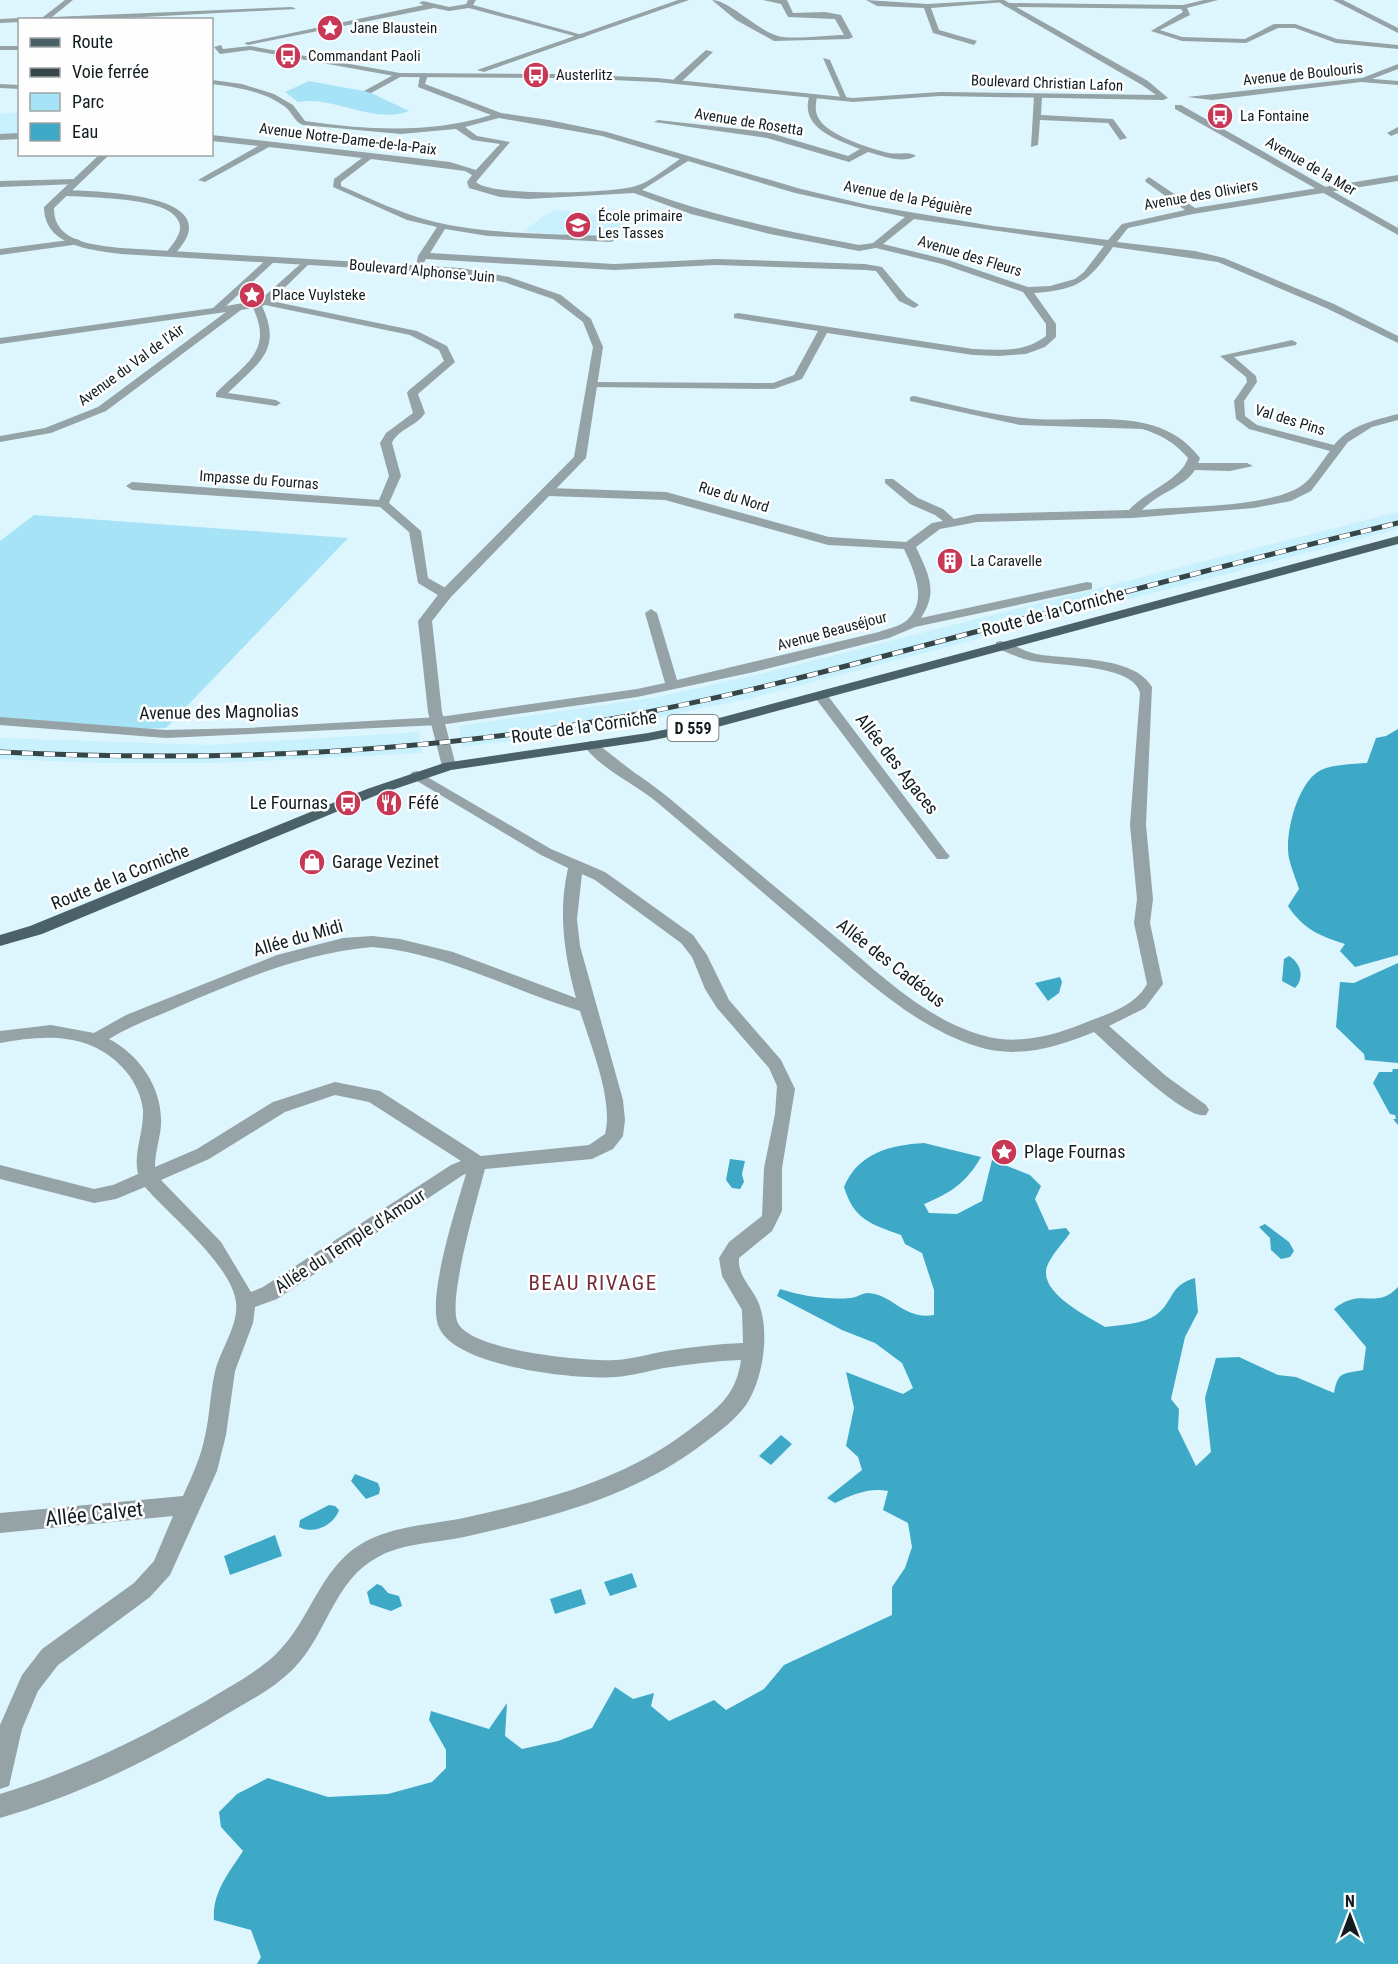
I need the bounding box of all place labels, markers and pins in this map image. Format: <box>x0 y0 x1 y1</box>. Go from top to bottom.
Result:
place icon: Jane Blaustein <box>315 13 345 43</box>
place label: Jane Blaustein <box>350 19 437 37</box>
bus stop icon: Commandant Paoli <box>273 41 303 71</box>
place label: Commandant Paoli <box>308 47 421 65</box>
bus stop icon: Austerlitz <box>521 60 551 90</box>
place label: Austerlitz <box>556 66 613 84</box>
bus stop icon: La Fontaine <box>1205 101 1235 131</box>
place label: La Fontaine <box>1240 107 1309 125</box>
place label: École primaire Les Tasses <box>598 207 683 242</box>
school or university icon: École primaire Les Tasses <box>563 210 593 240</box>
place icon: Place Vuylsteke <box>237 280 267 310</box>
place label: Place Vuylsteke <box>272 286 365 304</box>
building icon: La Caravelle <box>935 546 965 576</box>
place label: La Caravelle <box>970 552 1042 570</box>
bus stop icon: Le Fournas <box>333 788 363 818</box>
restaurant icon: Féfé <box>374 788 404 818</box>
place label: Le Fournas <box>250 792 328 813</box>
place label: Féfé <box>408 792 439 813</box>
shop icon: Garage Vezinet <box>297 847 327 877</box>
place label: Garage Vezinet <box>332 851 439 872</box>
place icon: Plage Fournas <box>989 1137 1019 1167</box>
place label: Plage Fournas <box>1024 1141 1125 1162</box>

